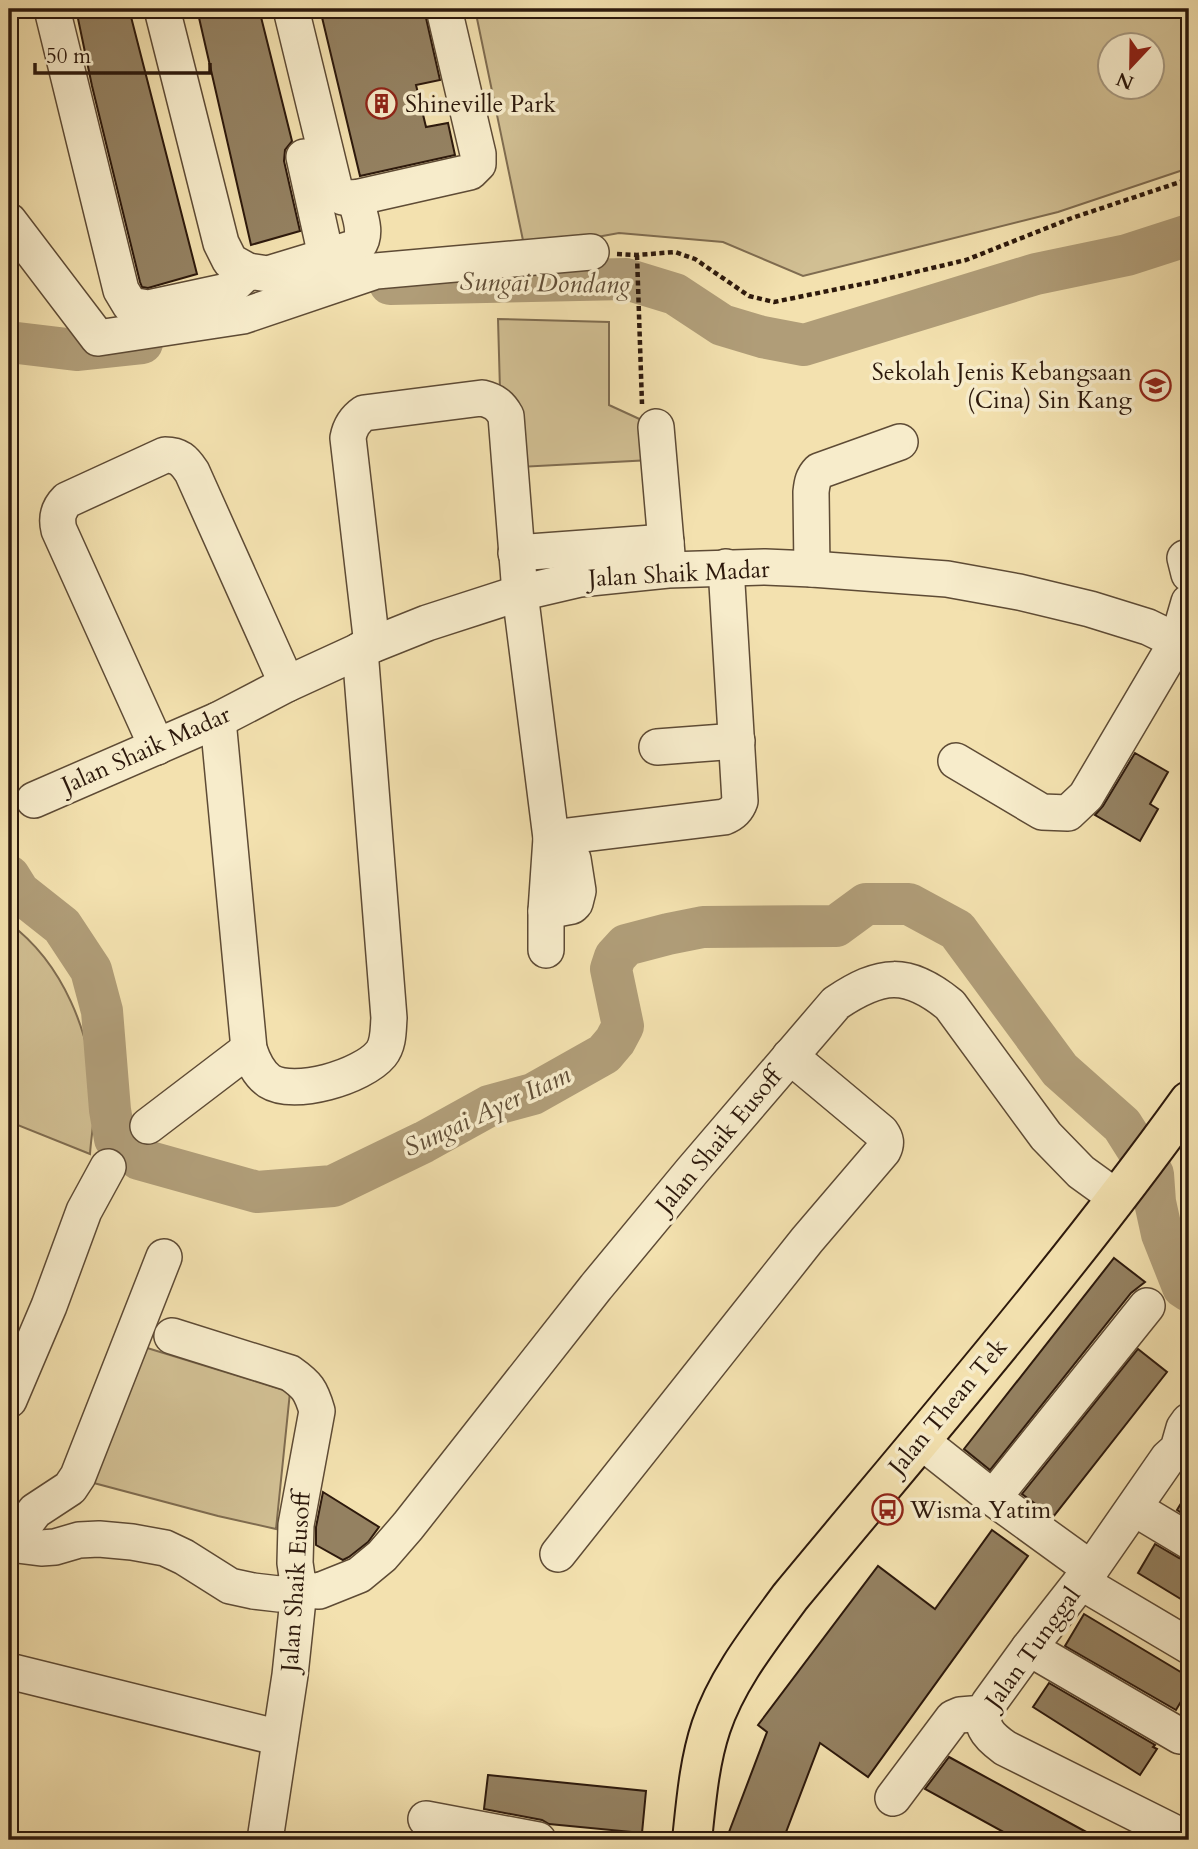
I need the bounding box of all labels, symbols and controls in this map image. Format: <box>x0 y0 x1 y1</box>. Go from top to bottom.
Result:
scale bar <box>35 32 210 76</box>
north arrow <box>1096 32 1166 102</box>
text: 50 m <box>46 42 91 71</box>
text: N <box>1112 66 1138 96</box>
building icon: Shineville Park <box>365 87 399 121</box>
place label: Shineville Park <box>405 88 556 121</box>
water label: Sungai Dondang <box>459 264 631 302</box>
place label: Sekolah Jenis Kebangsaan (Cina) Sin Kang <box>872 356 1133 417</box>
school or university icon: Sekolah Jenis Kebangsaan (Cina) Sin Kang <box>1138 369 1172 403</box>
street label: Jalan Shaik Madar <box>584 553 771 595</box>
street label: Jalan Shaik Madar <box>54 698 236 803</box>
water label: Sungai Ayer Itam <box>398 1057 577 1165</box>
street label: Jalan Shaik Eusoff <box>647 1059 792 1223</box>
street label: Jalan Thean Tek <box>879 1332 1015 1484</box>
street label: Jalan Shaik Eusoff <box>273 1487 319 1676</box>
bus stop icon: Wisma Yatim <box>870 1493 904 1527</box>
place label: Wisma Yatim <box>909 1494 1052 1527</box>
street label: Jalan Tunggal <box>976 1581 1088 1718</box>

